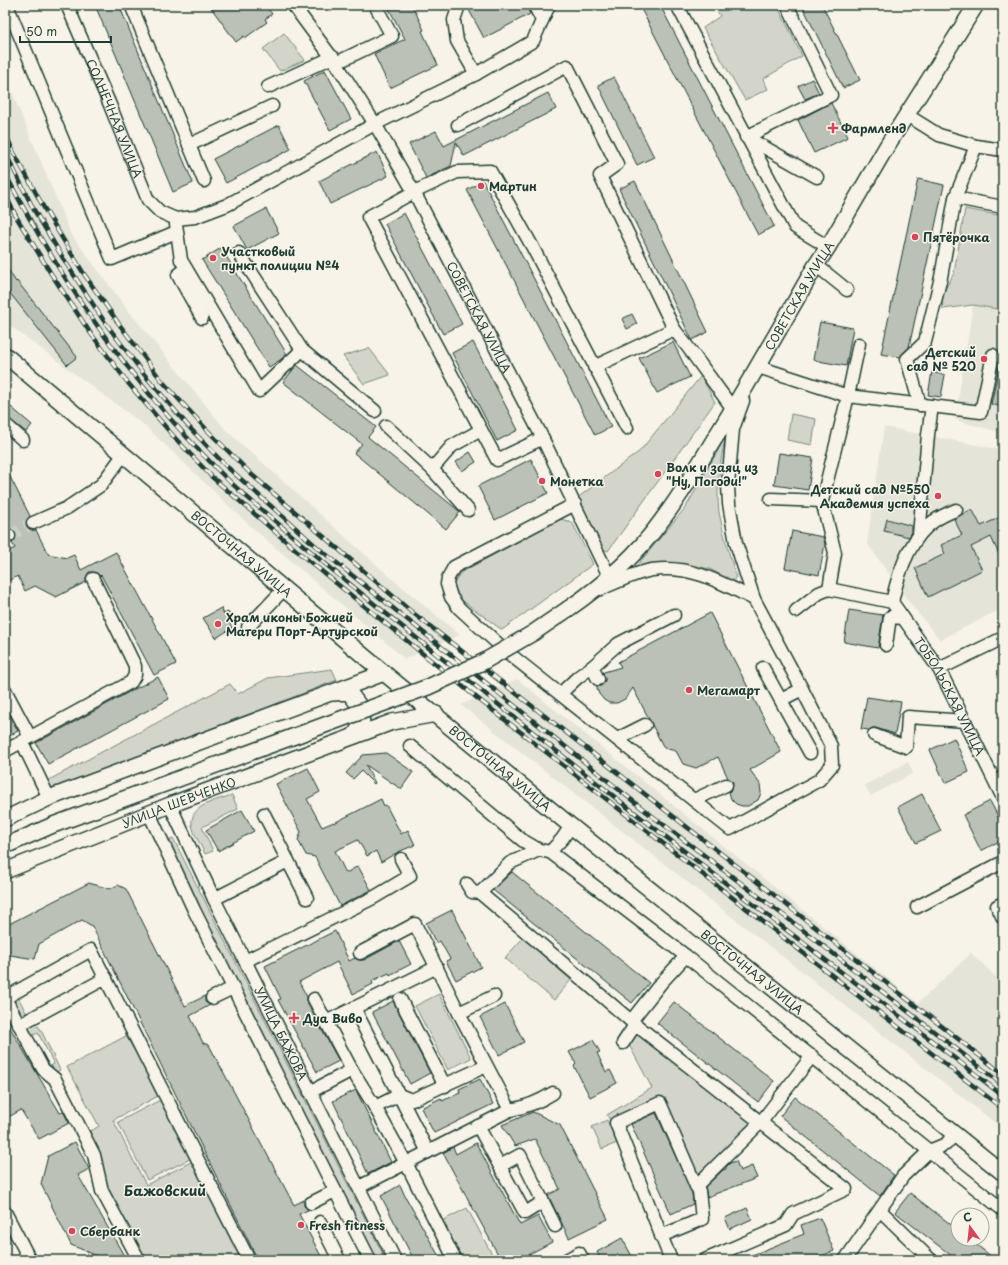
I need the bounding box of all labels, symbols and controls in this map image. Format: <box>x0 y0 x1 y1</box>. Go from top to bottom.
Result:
scale bar <box>20 18 111 44</box>
text: 50 m <box>26 22 57 40</box>
street label: СОЛНЕЧНАЯ УЛИЦА <box>82 56 147 181</box>
place label: Фармленд <box>841 119 906 137</box>
marker: Фармленд <box>828 123 838 133</box>
place label: Мартин <box>489 177 537 195</box>
marker: Мартин <box>476 181 486 191</box>
place label: Пятёрочка <box>923 228 990 246</box>
marker: Пятёрочка <box>910 232 920 242</box>
street label: СОВЕТСКАЯ УЛИЦА <box>760 238 838 354</box>
place label: Участковый пункт полиции №4 <box>221 242 339 274</box>
marker: Участковый пункт полиции №4 <box>208 253 218 263</box>
street label: СОВЕТСКАЯ УЛИЦА <box>443 258 516 376</box>
place label: Детский сад № 520 <box>906 343 976 375</box>
marker: Детский сад № 520 <box>979 354 989 364</box>
place label: Волк и заяц из "Ну, Погоди!" <box>666 458 758 490</box>
marker: Волк и заяц из "Ну, Погоди!" <box>653 469 663 479</box>
place label: Монетка <box>550 472 604 490</box>
marker: Монетка <box>537 476 547 486</box>
place label: Детский сад №550 Академия успеха <box>810 480 931 512</box>
marker: Детский сад №550 Академия успеха <box>933 491 943 501</box>
street label: ВОСТОЧНАЯ УЛИЦА <box>187 506 296 601</box>
place label: Храм иконы Божией Матери Порт-Артурской <box>226 608 378 640</box>
marker: Храм иконы Божией Матери Порт-Артурской <box>213 619 223 629</box>
street label: ТОБОЛЬСКАЯ УЛИЦА <box>910 633 989 758</box>
place label: Мегамарт <box>697 681 761 699</box>
marker: Мегамарт <box>684 685 694 695</box>
street label: ВОСТОЧНАЯ УЛИЦА <box>446 721 555 815</box>
street label: УЛИЦА ШЕВЧЕНКО <box>119 772 238 832</box>
street label: ВОСТОЧНАЯ УЛИЦА <box>697 925 807 1018</box>
street label: УЛИЦА БАЖОВА <box>250 984 312 1083</box>
place label: Дуа Виво <box>302 1009 362 1027</box>
marker: Дуа Виво <box>288 1012 300 1024</box>
district label: Бажовский <box>124 1180 206 1201</box>
north arrow <box>950 1207 990 1247</box>
text: С <box>961 1208 973 1226</box>
place label: Fresh fitness <box>309 1216 385 1234</box>
marker: Fresh fitness <box>296 1220 306 1230</box>
place label: Сбербанк <box>80 1222 141 1240</box>
marker: Сбербанк <box>67 1226 77 1236</box>

